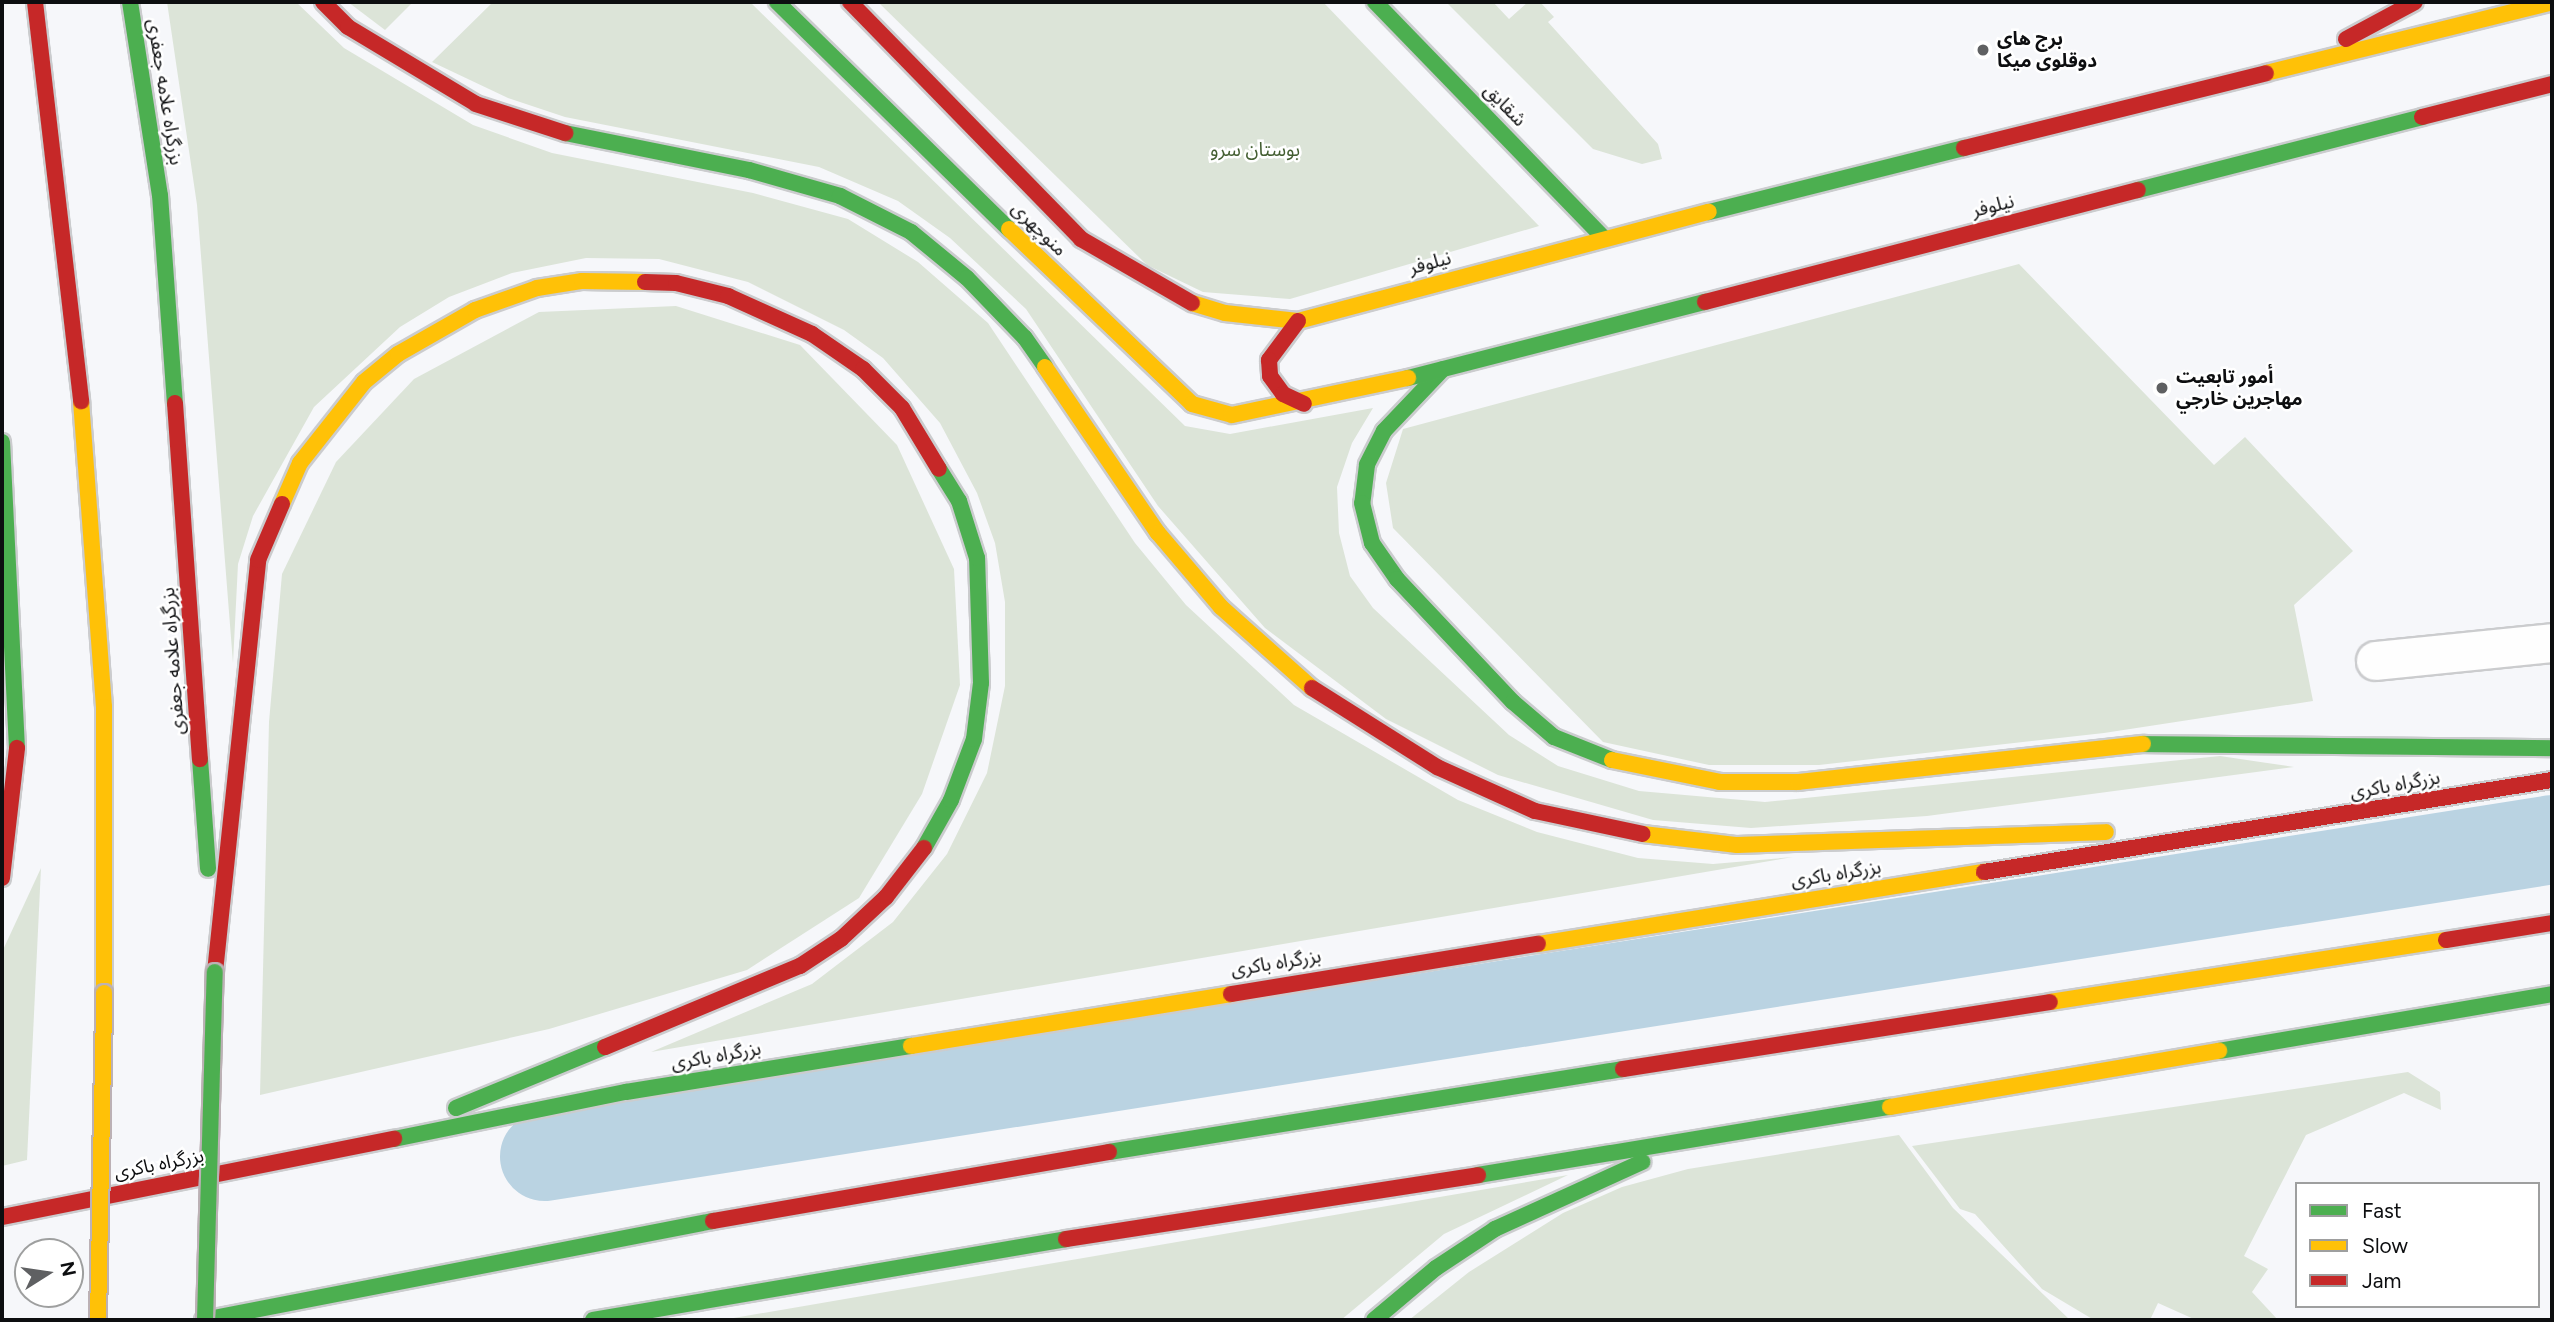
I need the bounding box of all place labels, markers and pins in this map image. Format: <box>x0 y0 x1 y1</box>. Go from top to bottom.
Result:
place label: برج های دوقلوی میکا <box>1997 28 2097 72</box>
marker: برج های دوقلوی میکا <box>1975 42 1991 58</box>
place label: أمور تابعيت مهاجرين خارجي <box>2176 366 2303 410</box>
marker: أمور تابعيت مهاجرين خارجي <box>2154 380 2170 396</box>

